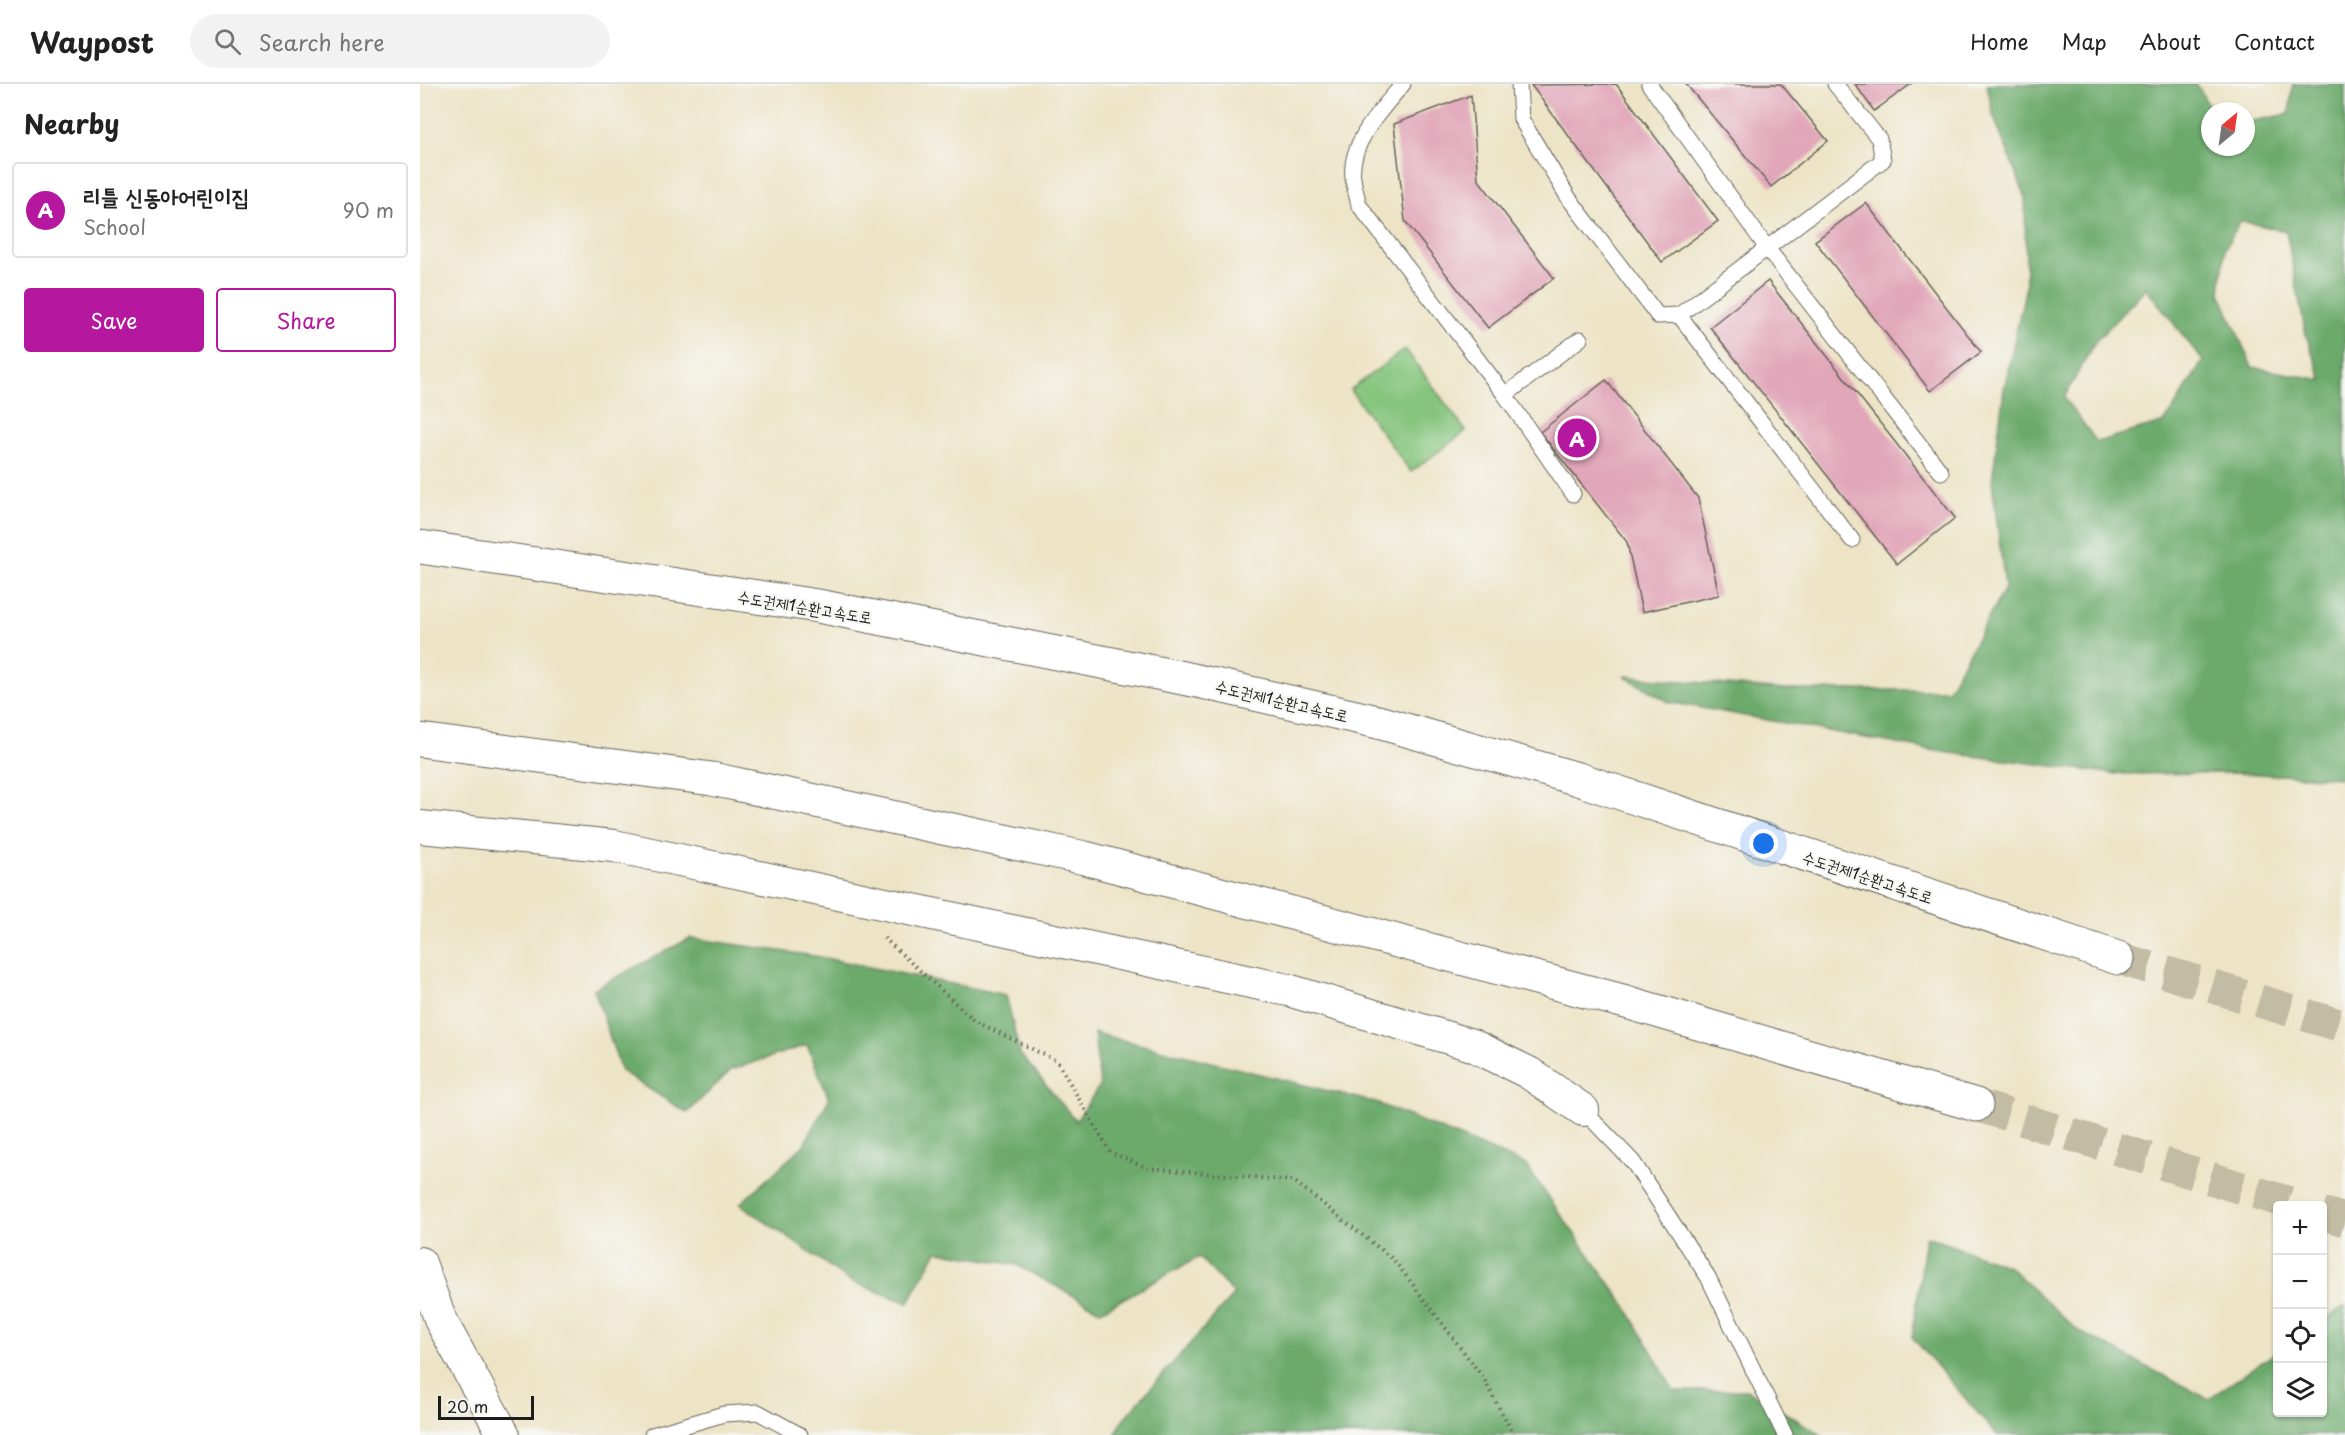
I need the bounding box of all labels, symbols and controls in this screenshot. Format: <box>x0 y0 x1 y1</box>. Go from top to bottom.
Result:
search box <box>190 14 610 68</box>
text: Waypost <box>30 20 154 63</box>
icon: search <box>211 25 244 58</box>
text: Search here <box>259 25 385 58</box>
text: Home <box>1970 25 2029 57</box>
text: Map <box>2062 25 2107 57</box>
text: About <box>2140 25 2201 57</box>
text: Contact <box>2234 25 2315 57</box>
north arrow <box>2201 102 2255 156</box>
text: Nearby <box>24 104 119 143</box>
text: 리틀 신동아어린이집 <box>83 179 249 212</box>
text: A <box>38 195 53 225</box>
text: 90 m <box>343 195 394 225</box>
text: School <box>83 212 146 242</box>
button: Save <box>24 288 204 352</box>
button: Share <box>216 288 396 352</box>
pin: A <box>1558 416 1596 460</box>
street label: 수도권제1순환고속도로 <box>736 584 874 628</box>
street label: 수도권제1순환고속도로 <box>1213 673 1351 727</box>
your location <box>1749 829 1778 858</box>
street label: 수도권제1순환고속도로 <box>1800 844 1936 908</box>
map controls <box>2273 1201 2327 1417</box>
button: + <box>2273 1201 2327 1255</box>
button: − <box>2273 1255 2327 1309</box>
button: locate <box>2273 1309 2327 1363</box>
button: layers <box>2273 1363 2327 1417</box>
scale bar <box>438 1393 534 1420</box>
text: 20 m <box>447 1394 488 1418</box>

